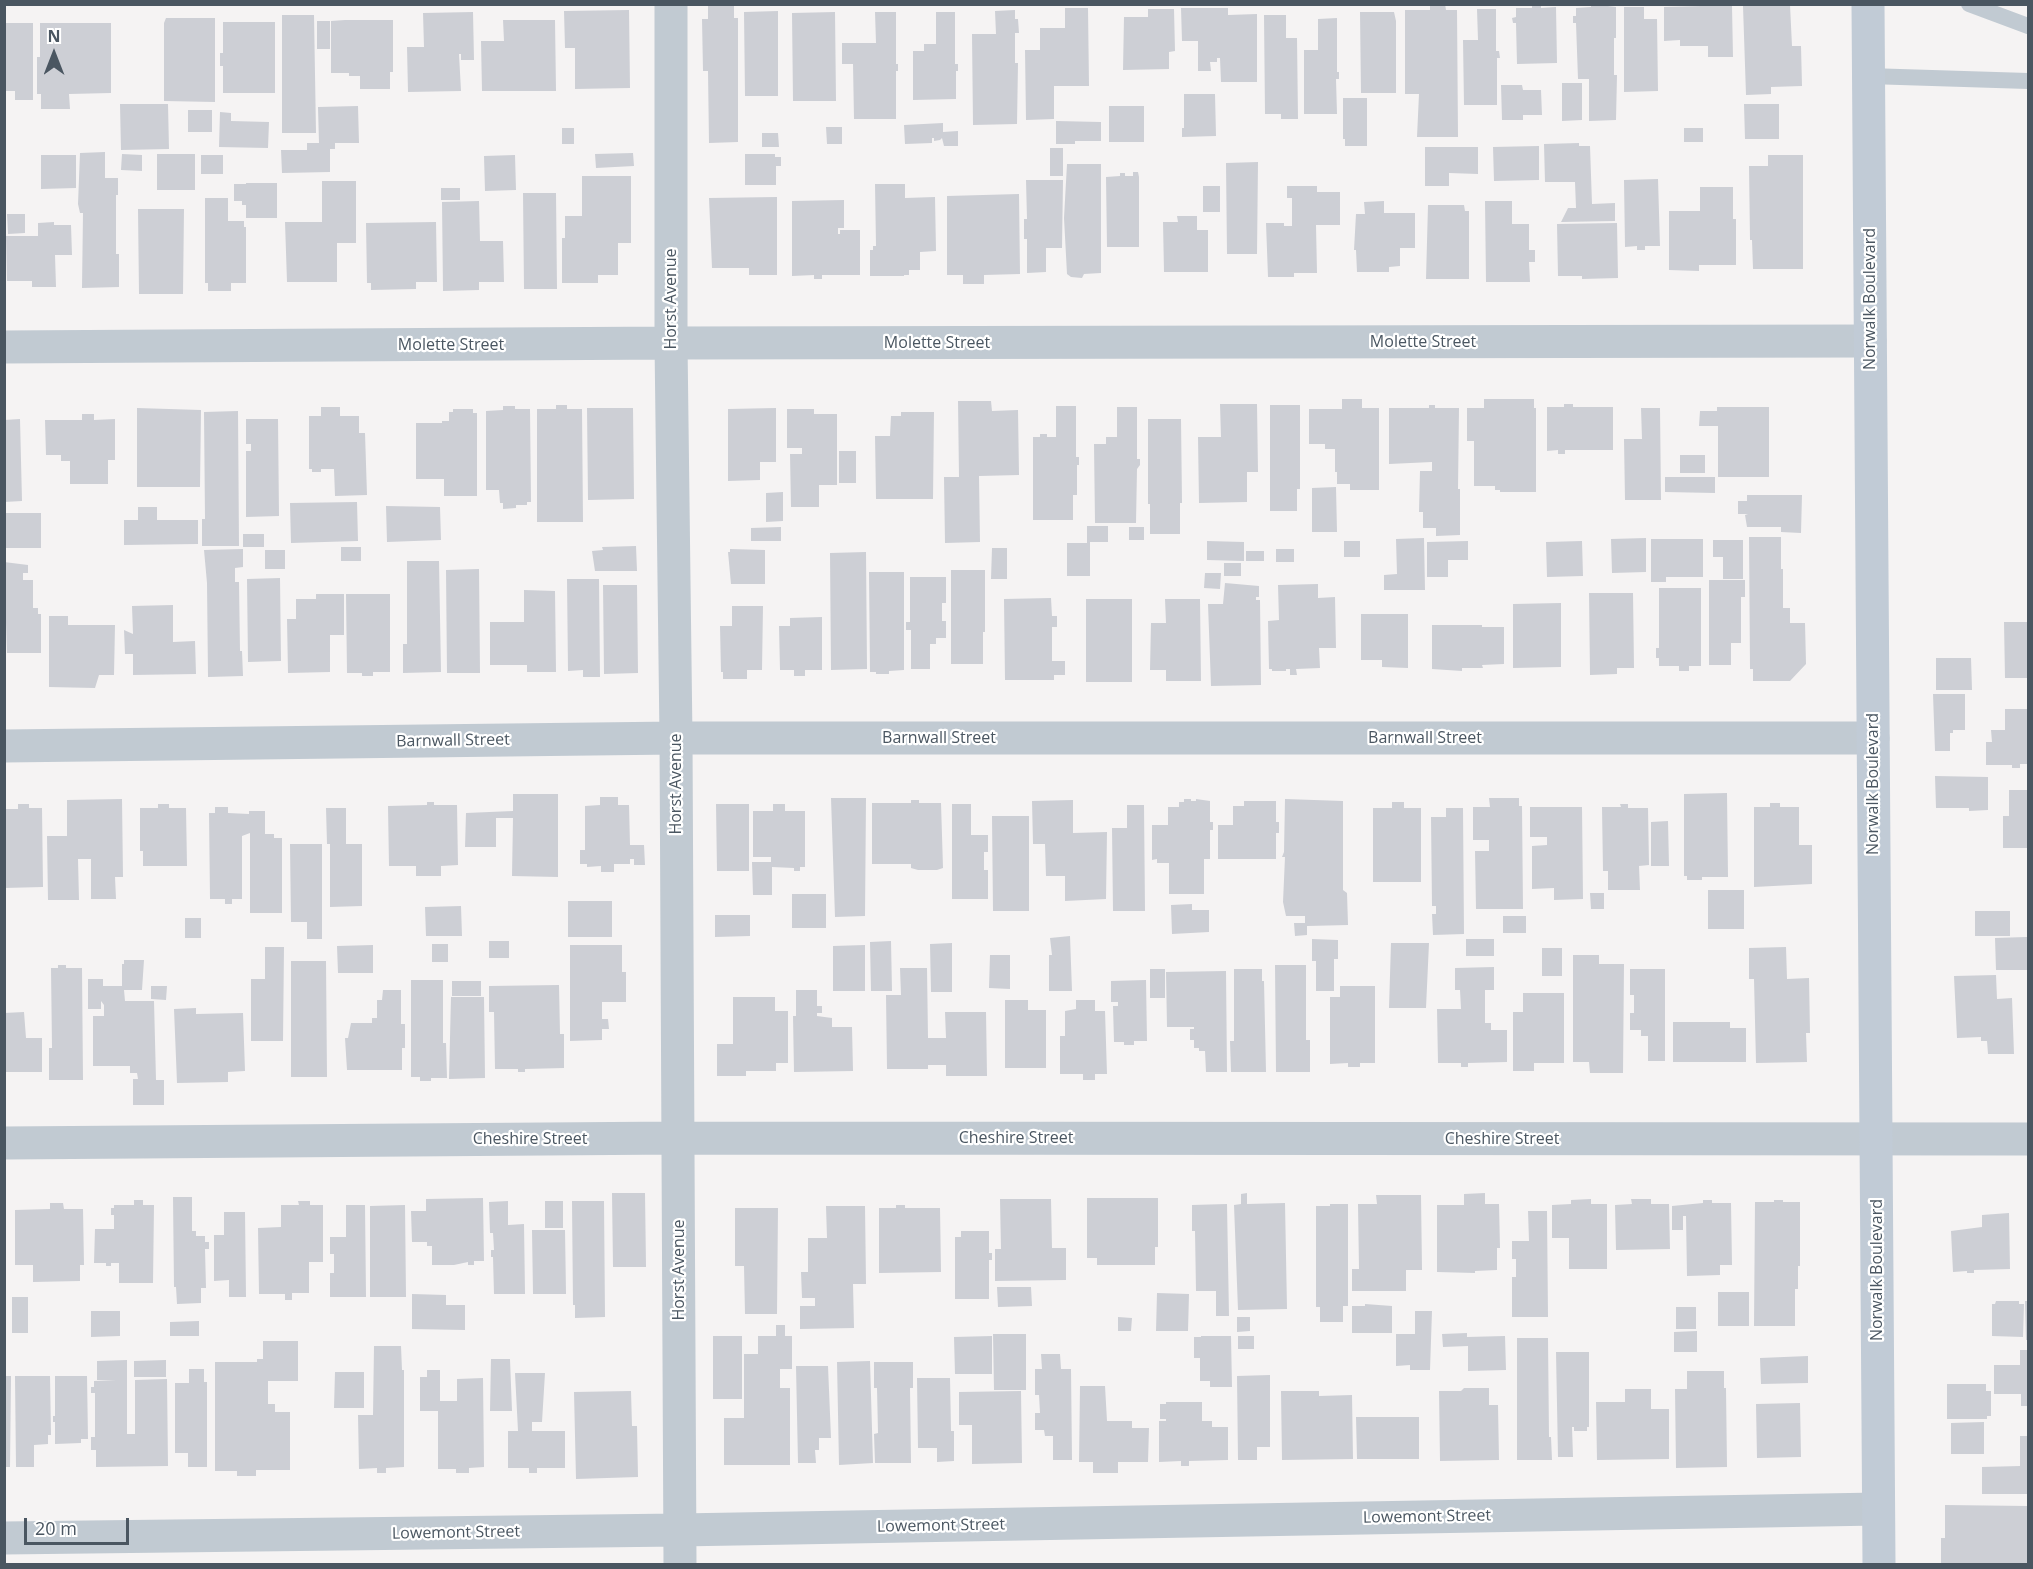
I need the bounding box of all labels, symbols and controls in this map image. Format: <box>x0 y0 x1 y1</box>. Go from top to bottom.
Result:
north arrow <box>24 24 84 84</box>
text: N <box>47 25 61 47</box>
street label: Norwalk Boulevard <box>1860 228 1880 370</box>
street label: Horst Avenue <box>661 248 681 350</box>
street label: Molette Street <box>1370 332 1476 352</box>
street label: Molette Street <box>884 333 990 353</box>
street label: Molette Street <box>398 335 504 355</box>
street label: Norwalk Boulevard <box>1863 713 1883 855</box>
street label: Barnwall Street <box>882 728 996 748</box>
street label: Barnwall Street <box>1368 728 1482 748</box>
street label: Barnwall Street <box>396 730 510 752</box>
street label: Horst Avenue <box>666 733 686 835</box>
street label: Cheshire Street <box>959 1128 1073 1148</box>
street label: Cheshire Street <box>473 1129 587 1149</box>
street label: Cheshire Street <box>1445 1129 1559 1149</box>
street label: Norwalk Boulevard <box>1867 1199 1887 1341</box>
street label: Horst Avenue <box>669 1219 689 1321</box>
scale bar <box>27 1506 132 1544</box>
street label: Lowemont Street <box>1363 1506 1491 1528</box>
street label: Lowemont Street <box>877 1515 1005 1537</box>
text: 20 m <box>35 1516 77 1540</box>
street label: Lowemont Street <box>392 1522 520 1544</box>

